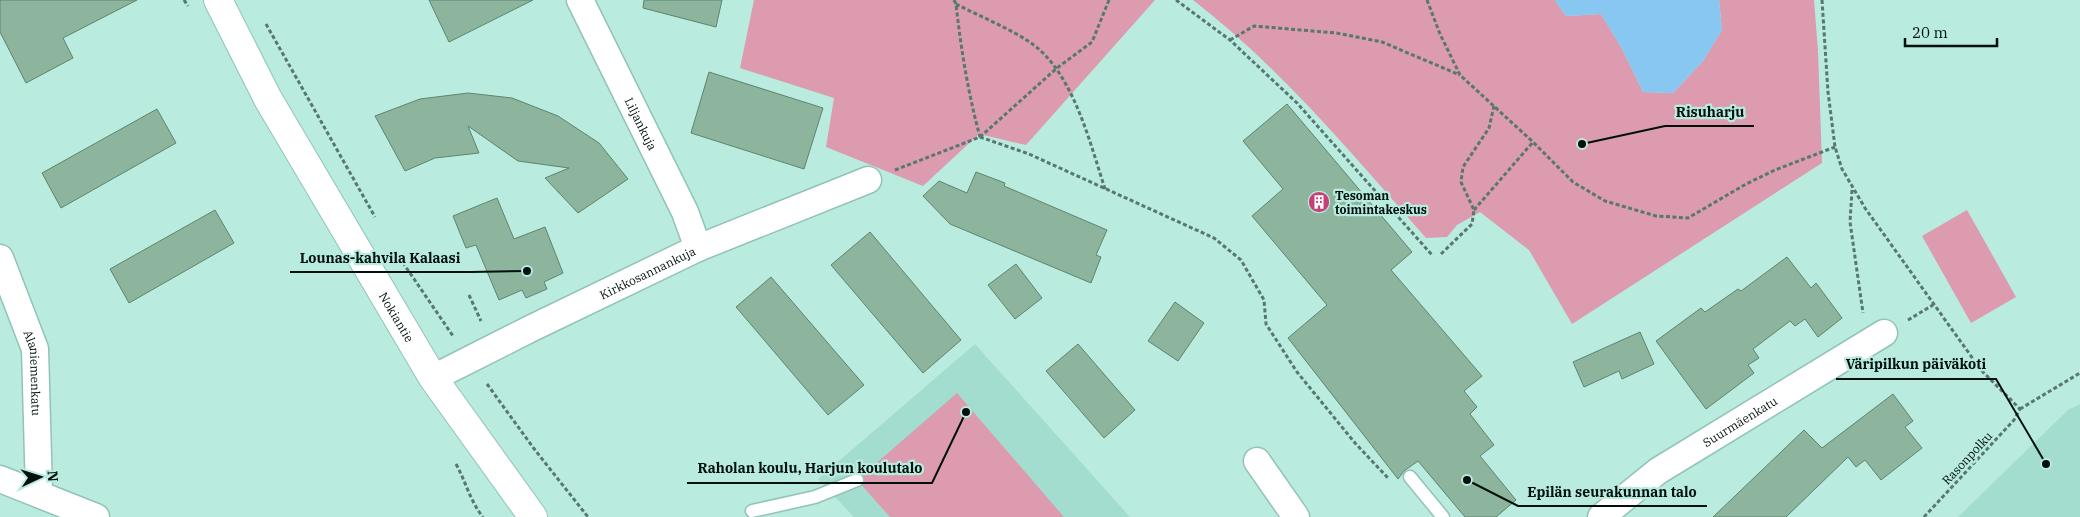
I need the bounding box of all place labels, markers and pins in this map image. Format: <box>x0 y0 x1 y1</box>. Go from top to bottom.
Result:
callout: Risuharju <box>1665 97 1754 126</box>
place label: Tesoman toimintakeskus <box>1335 188 1427 217</box>
building icon: Tesoman toimintakeskus <box>1307 190 1331 214</box>
callout: Lounas-kahvila Kalaasi <box>290 243 471 272</box>
callout: Väripilkun päiväkoti <box>1836 350 1996 379</box>
callout: Raholan koulu, Harjun koulutalo <box>687 454 932 483</box>
callout: Epilän seurakunnan talo <box>1518 477 1707 506</box>

